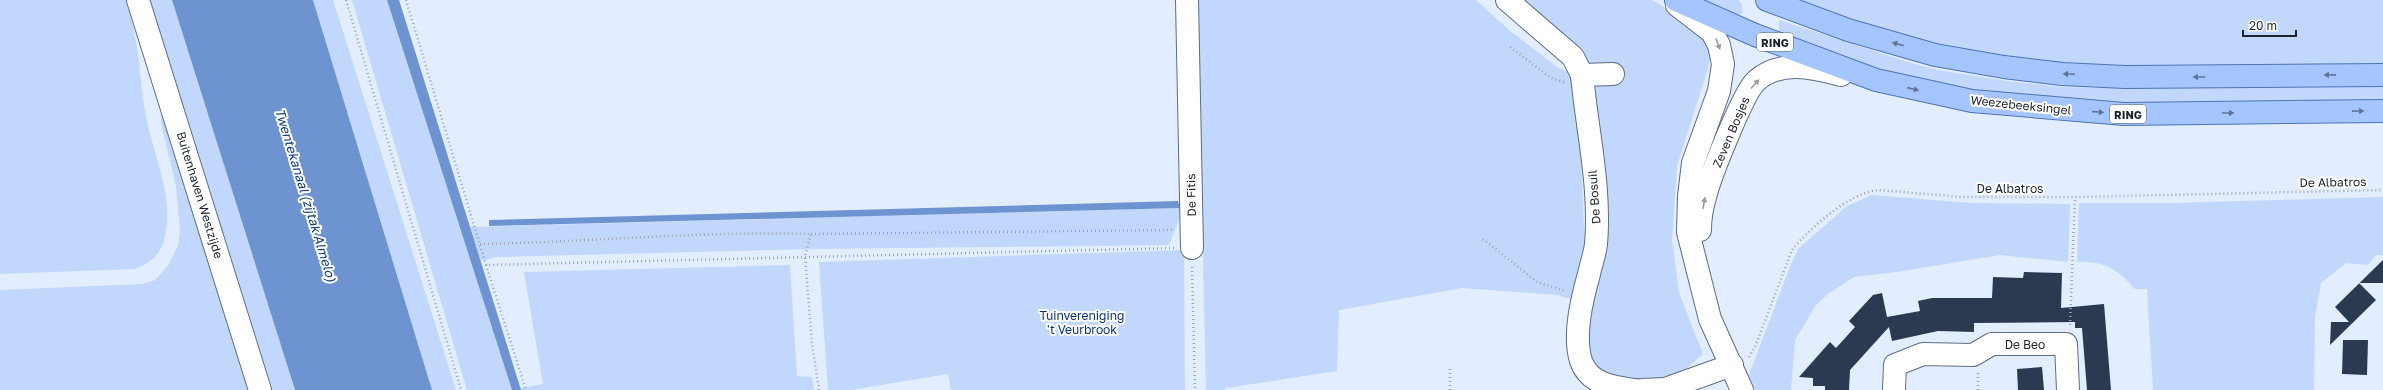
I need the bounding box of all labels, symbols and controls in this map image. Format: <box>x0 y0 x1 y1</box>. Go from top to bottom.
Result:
scale bar <box>2243 12 2296 38</box>
text: 20 m <box>2249 18 2277 33</box>
road number: RING <box>1757 33 1793 51</box>
one-way arrow <box>1715 39 1721 51</box>
one-way arrow <box>1892 41 1904 47</box>
one-way arrow <box>2063 71 2075 78</box>
one-way arrow <box>2324 72 2336 79</box>
one-way arrow <box>2192 74 2205 80</box>
one-way arrow <box>1750 79 1759 89</box>
one-way arrow <box>1907 87 1920 93</box>
street label: Weezebeeksingel <box>1970 92 2072 118</box>
street label: Zeven Bosjes <box>1709 94 1753 170</box>
road number: RING <box>2110 105 2146 123</box>
water label: Twentekanaal (zijtak Almelo) <box>272 106 340 284</box>
one-way arrow <box>2092 108 2104 115</box>
one-way arrow <box>2352 108 2365 114</box>
one-way arrow <box>2222 110 2235 116</box>
street label: Buitenhaven Westzijde <box>174 130 226 260</box>
street label: De Bosuil <box>1585 169 1603 225</box>
street label: De Fitis <box>1183 173 1199 217</box>
street label: De Albatros <box>2299 174 2367 190</box>
street label: De Albatros <box>1977 181 2043 196</box>
one-way arrow <box>1701 197 1707 209</box>
park label: Tuinvereniging 't Veurbrook <box>1040 308 1124 337</box>
street label: De Beo <box>2005 337 2045 352</box>

